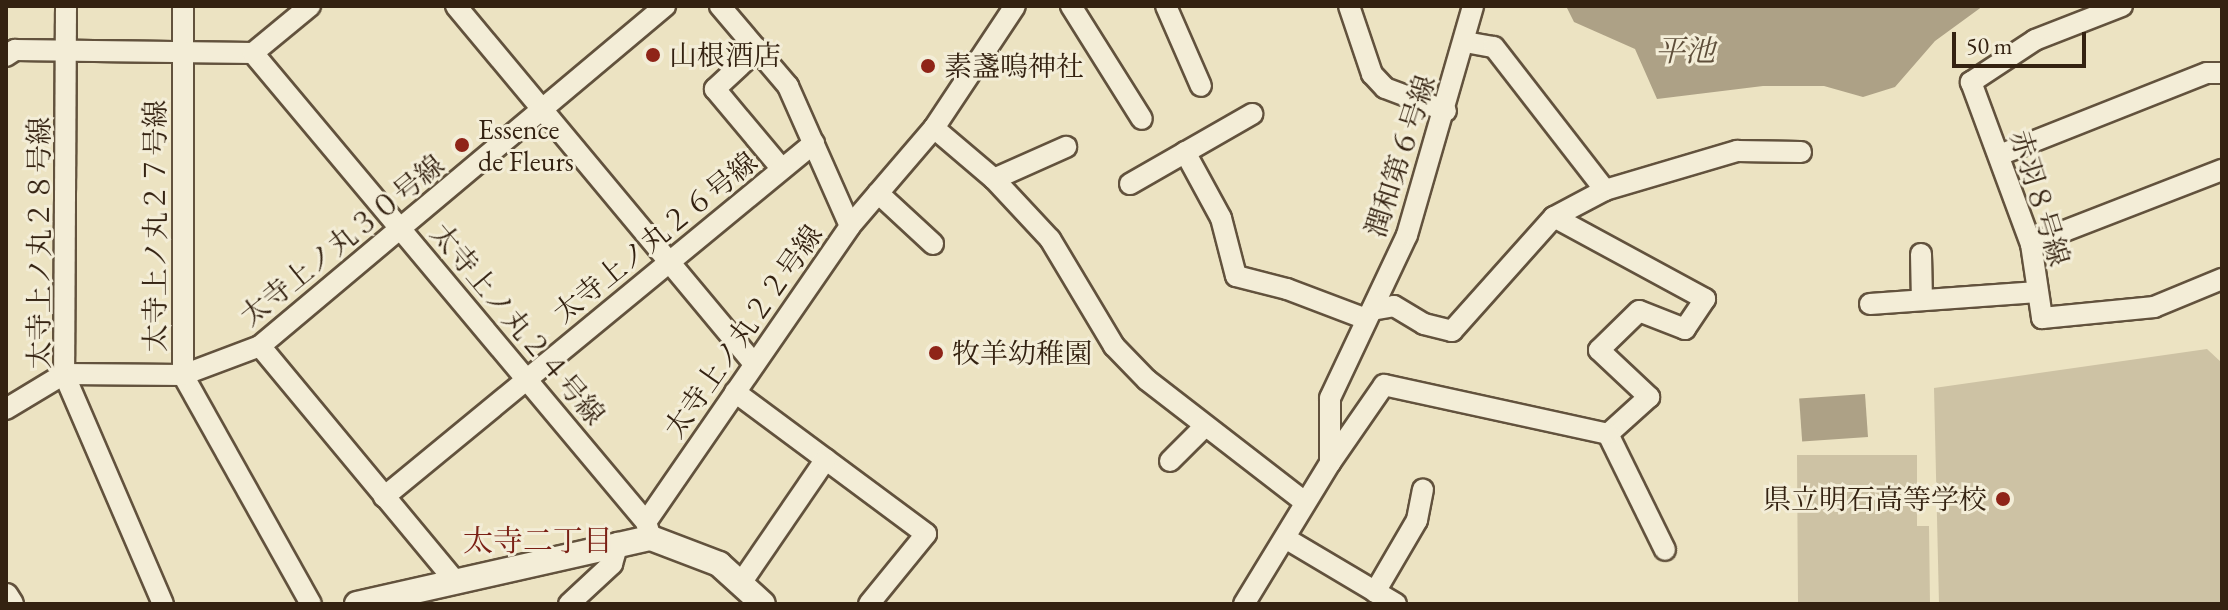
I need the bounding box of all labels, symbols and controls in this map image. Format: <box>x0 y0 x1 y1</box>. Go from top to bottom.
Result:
scale bar <box>1956 16 2090 66</box>
text: 50 m <box>1966 30 2013 61</box>
water label: 平池 <box>1655 33 1715 69</box>
place label: 山根酒店 <box>669 38 781 72</box>
marker: 山根酒店 <box>644 46 662 64</box>
place label: 素盞嗚神社 <box>944 49 1084 83</box>
marker: 素盞嗚神社 <box>919 57 937 75</box>
street label: 潤和第６号線 <box>1358 71 1442 241</box>
street label: 太寺上ノ丸２７号線 <box>138 100 172 352</box>
place label: Essence de Fleurs <box>478 112 574 178</box>
street label: 太寺上ノ丸２８号線 <box>22 117 56 369</box>
street label: 赤羽８号線 <box>2003 126 2077 270</box>
marker: Essence de Fleurs <box>453 136 471 154</box>
street label: 太寺上ノ丸２６号線 <box>547 145 763 329</box>
street label: 太寺上ノ丸３０号線 <box>234 148 450 332</box>
street label: 太寺上ノ丸２４号線 <box>424 217 612 431</box>
street label: 太寺上ノ丸２２号線 <box>657 218 829 444</box>
place label: 牧羊幼稚園 <box>952 336 1092 370</box>
marker: 牧羊幼稚園 <box>927 344 945 362</box>
place label: 県立明石高等学校 <box>1763 482 1987 516</box>
marker: 県立明石高等学校 <box>1994 490 2012 508</box>
district label: 太寺二丁目 <box>463 523 613 559</box>

